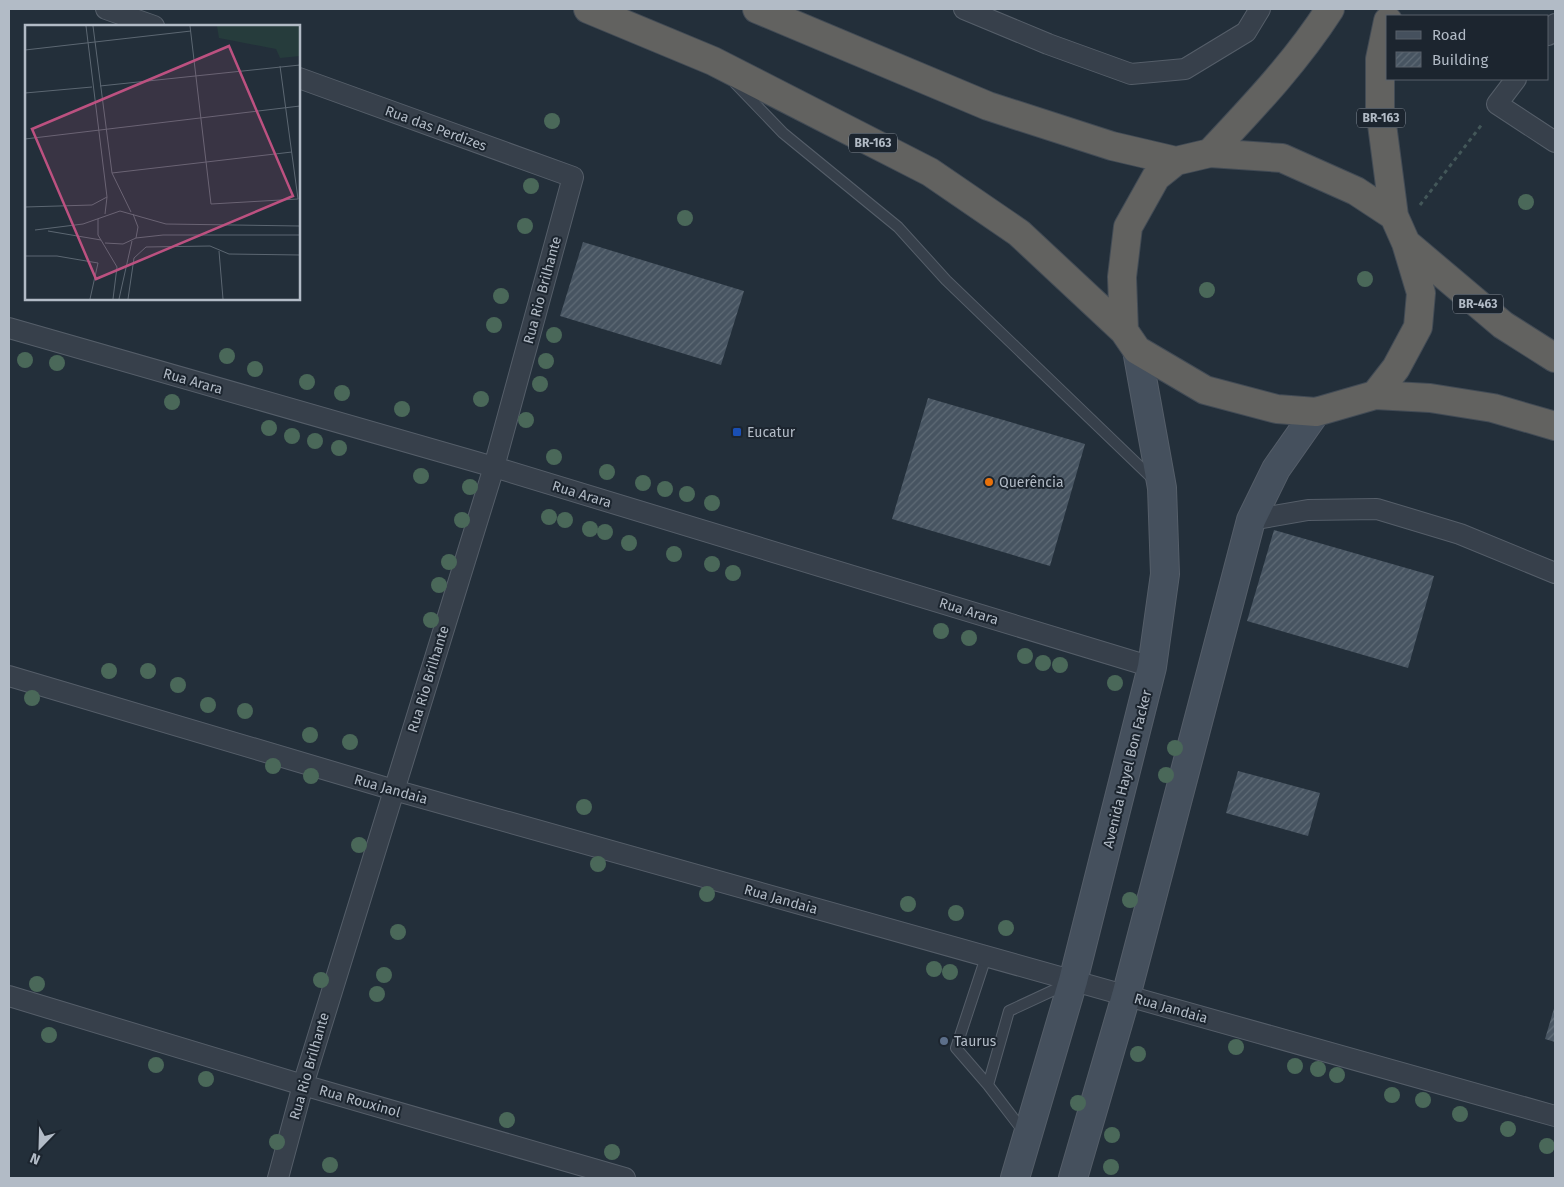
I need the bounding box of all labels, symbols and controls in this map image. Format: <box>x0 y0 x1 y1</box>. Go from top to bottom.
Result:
legend <box>1386 15 1549 80</box>
inset map <box>25 25 300 300</box>
text: Road <box>1432 26 1467 44</box>
text: Building <box>1432 51 1488 69</box>
street label: Rua das Perdizes <box>383 102 489 155</box>
road number: BR-163 <box>1357 109 1405 128</box>
road number: BR-163 <box>849 134 897 152</box>
street label: Rua Rio Brilhante <box>520 234 565 346</box>
road number: BR-463 <box>1453 294 1503 314</box>
street label: Rua Arara <box>161 365 225 398</box>
place label: Eucatur <box>747 424 796 441</box>
marker: Eucatur <box>731 426 743 438</box>
place label: Querência <box>999 474 1064 491</box>
marker: Querência <box>983 476 995 488</box>
street label: Rua Arara <box>550 477 614 512</box>
street label: Rua Arara <box>937 594 1001 629</box>
street label: Rua Rio Brilhante <box>404 624 453 735</box>
street label: Avenida Hayel Bon Facker <box>1100 688 1156 850</box>
street label: Rua Jandaia <box>352 771 430 808</box>
street label: Rua Jandaia <box>742 881 820 918</box>
street label: Rua Jandaia <box>1132 990 1210 1027</box>
street label: Rua Rio Brilhante <box>286 1011 333 1122</box>
place label: Taurus <box>954 1033 997 1050</box>
marker: Taurus <box>938 1035 950 1047</box>
street label: Rua Rouxinol <box>317 1082 402 1121</box>
north arrow <box>15 1122 65 1172</box>
text: N <box>28 1149 43 1168</box>

